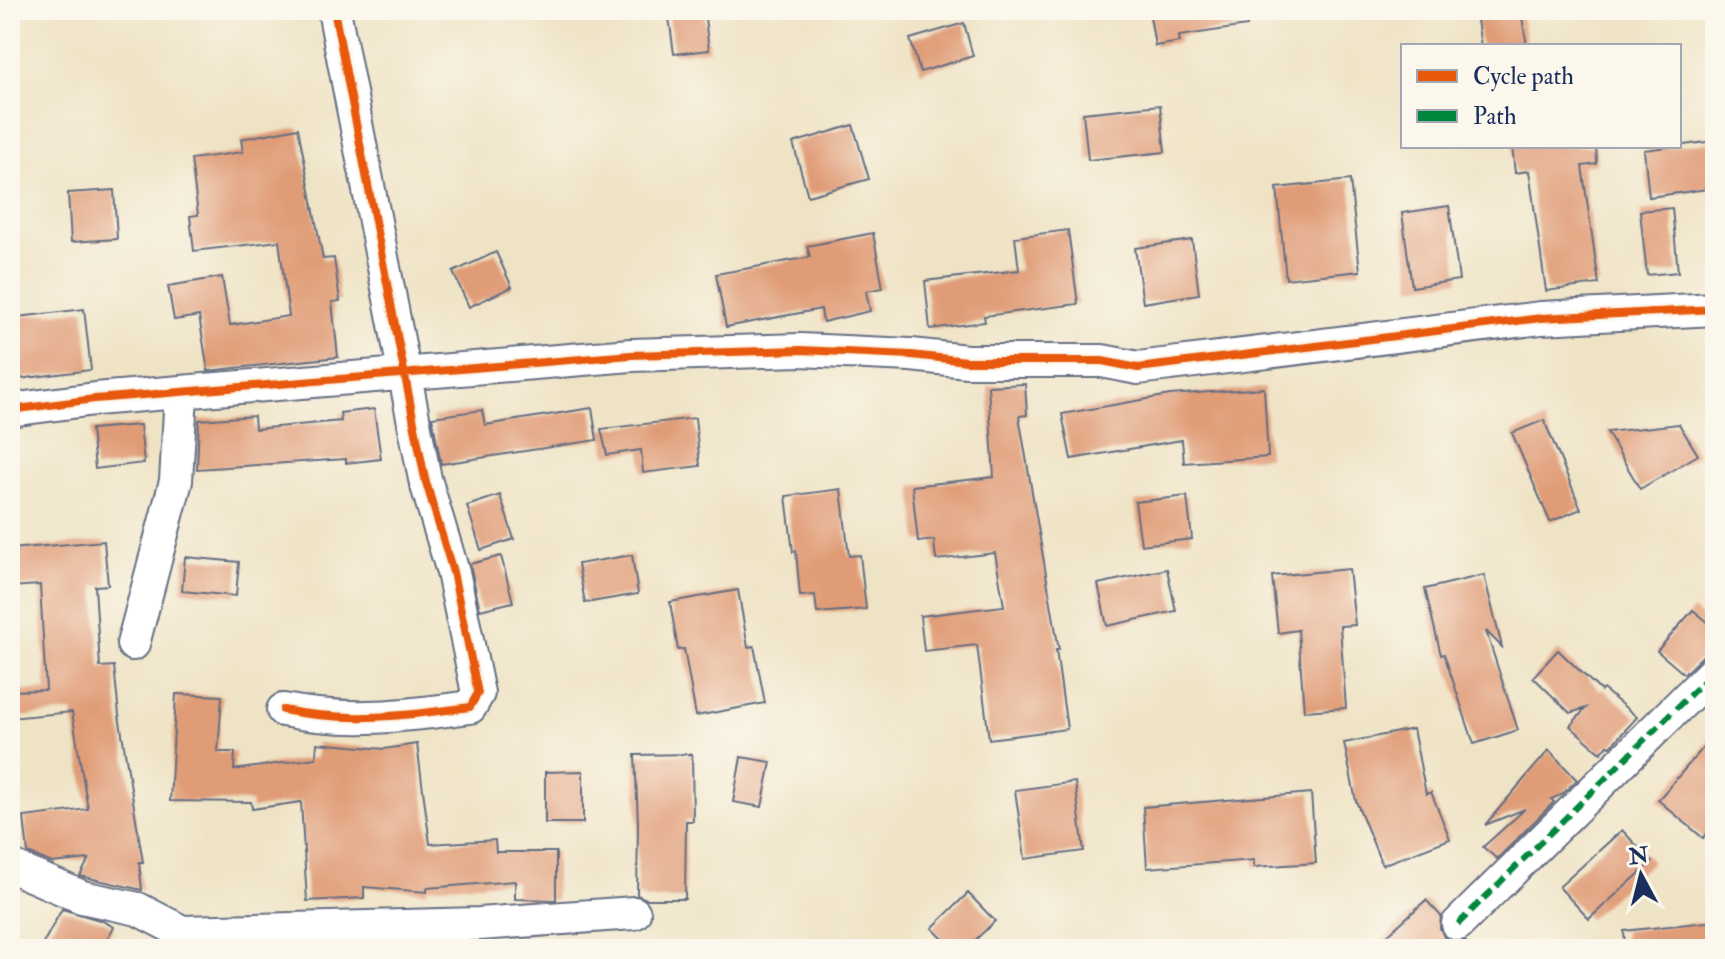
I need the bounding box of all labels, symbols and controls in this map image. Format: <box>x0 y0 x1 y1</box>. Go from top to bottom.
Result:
legend <box>1401 44 1681 148</box>
text: Cycle path <box>1473 61 1574 92</box>
text: Path <box>1473 101 1517 132</box>
north arrow <box>1601 835 1681 915</box>
text: N <box>1626 841 1650 871</box>

